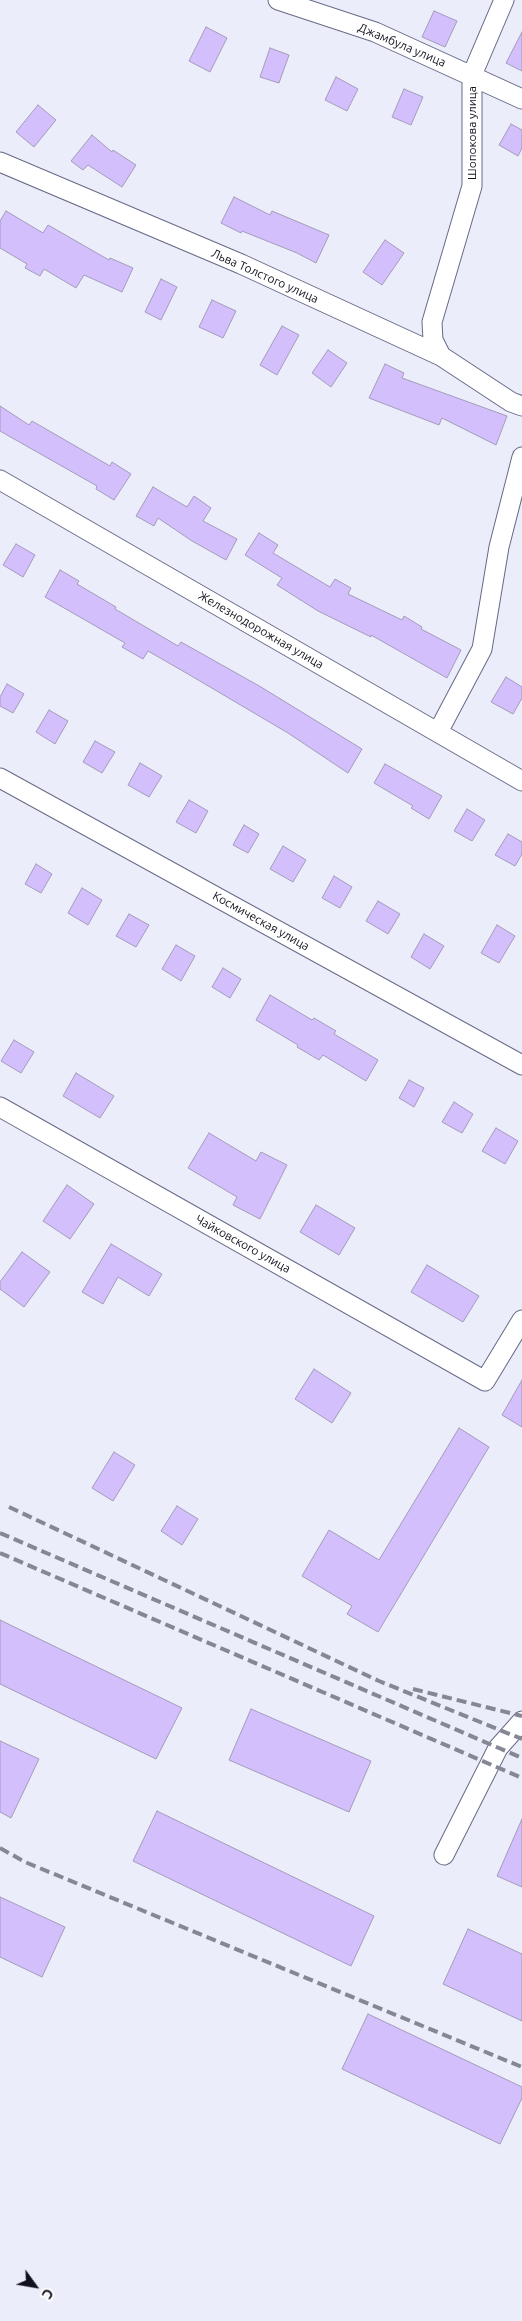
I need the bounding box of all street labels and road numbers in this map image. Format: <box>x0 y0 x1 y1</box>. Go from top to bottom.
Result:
street label: Джамбула улица <box>356 20 448 70</box>
street label: Шопокова улица <box>465 86 479 180</box>
street label: Льва Толстого улица <box>209 246 321 306</box>
street label: Железнодорожная улица <box>196 588 326 672</box>
street label: Космическая улица <box>210 888 312 954</box>
street label: Чайковского улица <box>193 1212 293 1276</box>

